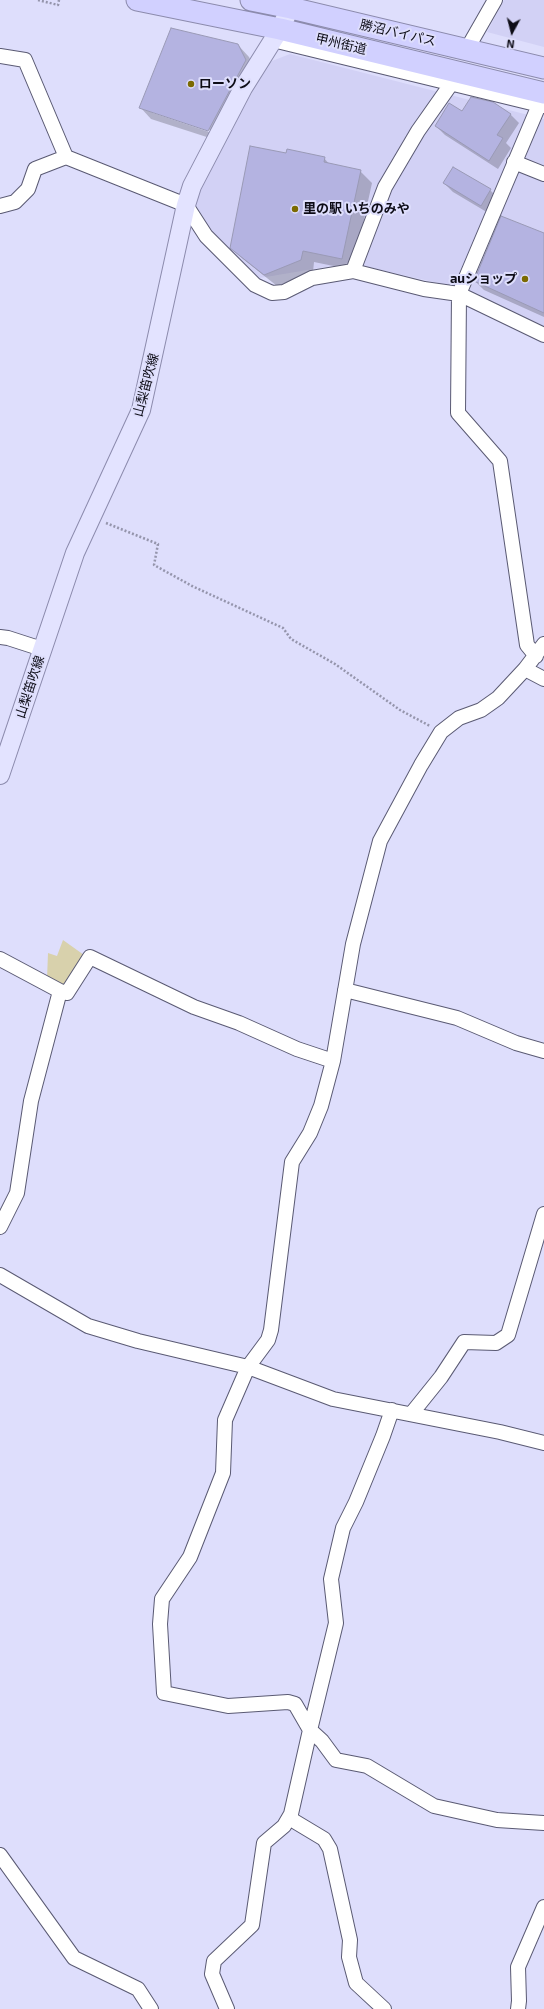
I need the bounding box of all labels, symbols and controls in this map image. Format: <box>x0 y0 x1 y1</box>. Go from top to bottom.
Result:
north arrow <box>492 12 532 52</box>
street label: 勝沼バイパス <box>358 17 438 49</box>
street label: 甲州街道 <box>314 31 368 57</box>
text: N <box>506 37 515 51</box>
place label: ローソン <box>199 76 251 92</box>
marker: ローソン <box>186 79 196 89</box>
place label: 里の駅 いちのみや <box>303 201 410 217</box>
marker: 里の駅 いちのみや <box>290 204 300 214</box>
place label: auショップ <box>450 271 517 287</box>
marker: auショップ <box>520 274 530 284</box>
street label: 山梨笛吹線 <box>130 352 162 418</box>
street label: 山梨笛吹線 <box>13 654 47 720</box>

